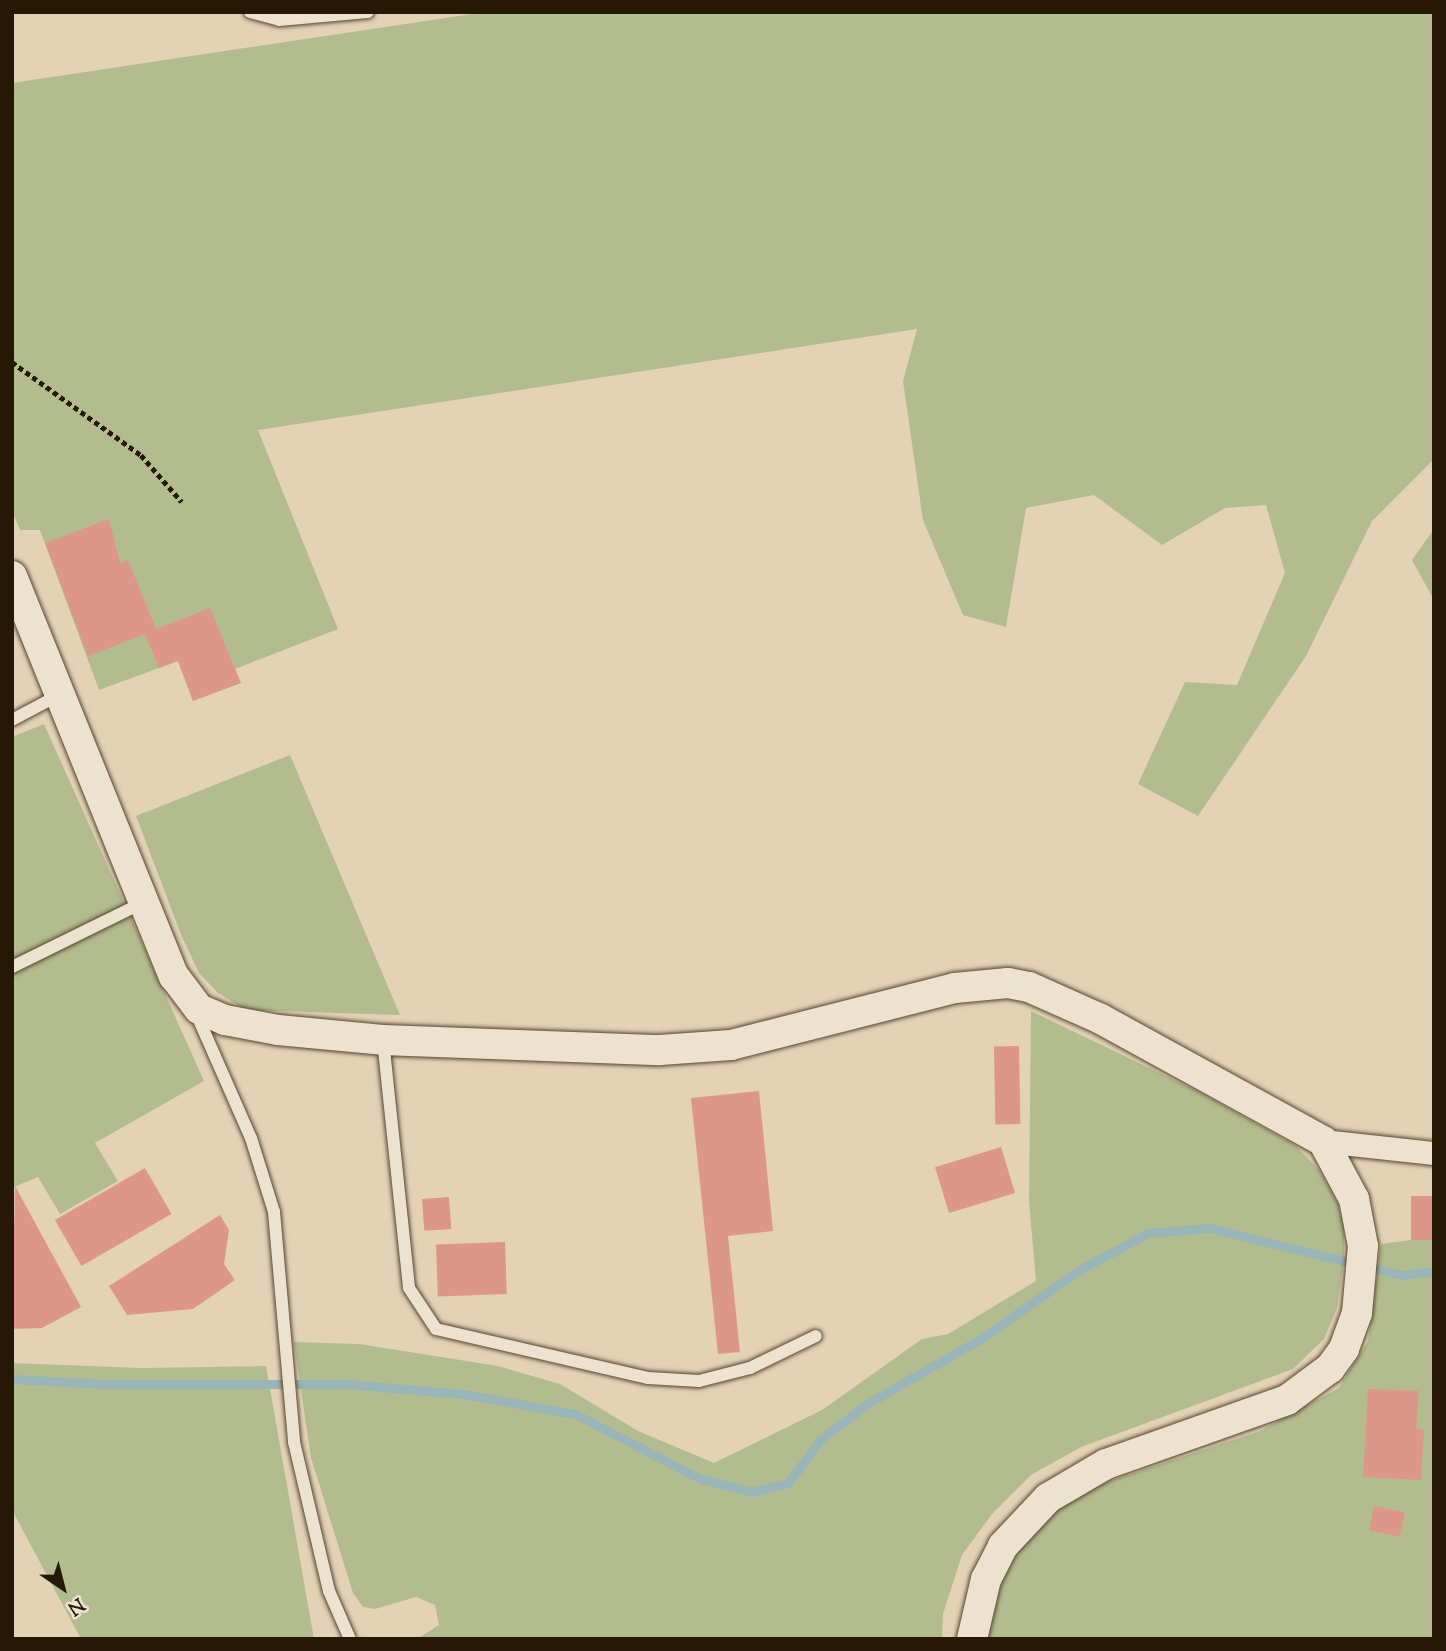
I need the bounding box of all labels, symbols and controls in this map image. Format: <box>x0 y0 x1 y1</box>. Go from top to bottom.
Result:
north arrow <box>28 1553 98 1623</box>
text: N <box>61 1590 89 1621</box>

